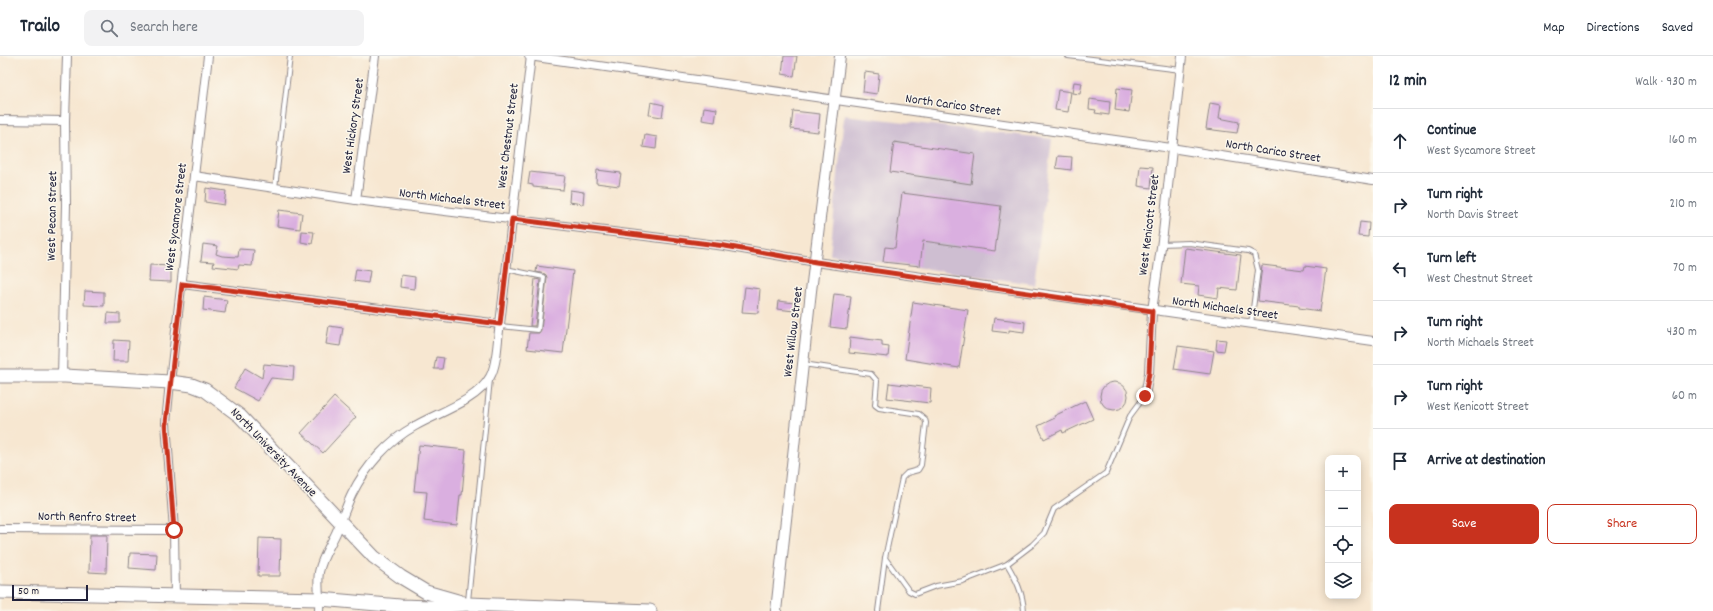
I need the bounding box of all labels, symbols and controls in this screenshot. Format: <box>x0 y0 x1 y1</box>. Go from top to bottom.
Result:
search box <box>84 10 364 46</box>
text: Trailo <box>20 14 60 41</box>
icon: search <box>98 17 120 39</box>
text: Search here <box>130 17 198 39</box>
text: Map <box>1543 18 1565 38</box>
text: Directions <box>1587 18 1640 38</box>
text: Saved <box>1662 18 1693 38</box>
text: 12 min <box>1389 70 1427 94</box>
text: Walk · 930 m <box>1635 73 1697 92</box>
street label: West Hickory Street <box>338 77 370 175</box>
street label: West Chestnut Street <box>493 82 525 190</box>
street label: North Carico Street <box>904 90 1002 122</box>
text: Continue <box>1427 120 1476 142</box>
icon: ahead <box>1389 130 1411 152</box>
text: 160 m <box>1669 131 1697 150</box>
street label: North Carico Street <box>1224 135 1322 169</box>
text: West Sycamore Street <box>1427 142 1536 161</box>
street label: West Sycamore Street <box>161 162 193 272</box>
street label: West Pecan Street <box>43 171 63 261</box>
street label: West Kenicott Street <box>1134 173 1166 277</box>
street label: North Michaels Street <box>398 184 506 216</box>
text: Turn right <box>1427 184 1483 206</box>
icon: right <box>1389 194 1411 216</box>
text: 210 m <box>1669 195 1697 214</box>
text: North Davis Street <box>1427 206 1518 225</box>
text: Turn left <box>1427 248 1476 270</box>
icon: left <box>1389 258 1411 280</box>
text: 70 m <box>1673 259 1697 278</box>
text: West Chestnut Street <box>1427 270 1533 289</box>
street label: West Willow Street <box>779 285 809 378</box>
street label: North Michaels Street <box>1171 292 1279 326</box>
text: Turn right <box>1427 312 1483 334</box>
icon: right <box>1389 322 1411 344</box>
text: 430 m <box>1667 323 1697 342</box>
text: North Michaels Street <box>1427 334 1534 353</box>
text: Turn right <box>1427 376 1483 398</box>
icon: right <box>1389 386 1411 408</box>
route end <box>1136 387 1154 405</box>
text: 60 m <box>1672 387 1697 406</box>
text: West Kenicott Street <box>1427 398 1529 417</box>
street label: North University Avenue <box>225 404 321 502</box>
icon: arrive <box>1389 450 1411 472</box>
text: Arrive at destination <box>1427 450 1545 472</box>
map controls <box>1325 455 1361 599</box>
button: + <box>1325 455 1361 491</box>
button: − <box>1325 491 1361 527</box>
button: Save <box>1389 504 1539 544</box>
button: Share <box>1547 504 1697 544</box>
street label: North Renfro Street <box>38 508 137 528</box>
route start <box>165 521 183 539</box>
button: locate <box>1325 527 1361 563</box>
button: layers <box>1325 563 1361 599</box>
scale bar <box>12 583 88 602</box>
text: 50 m <box>18 584 39 600</box>

